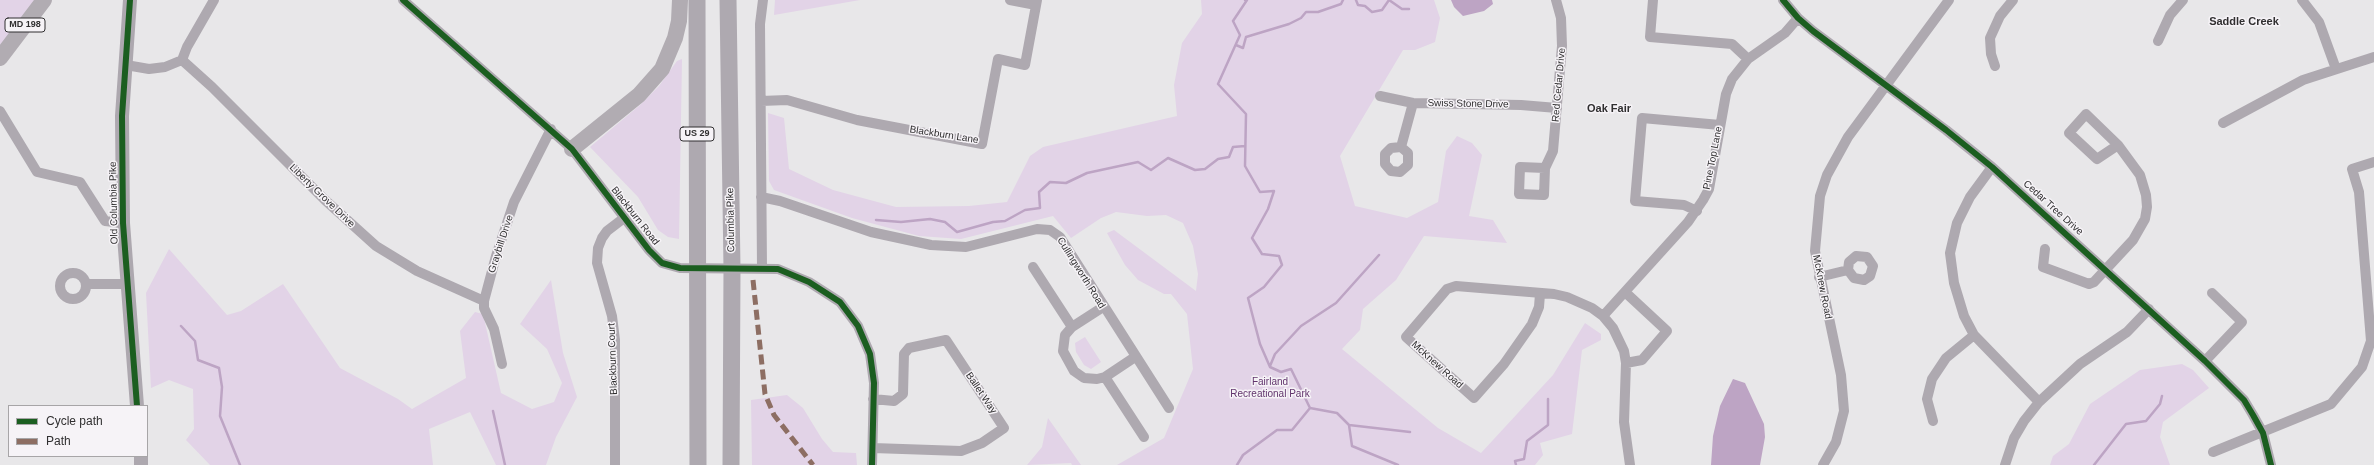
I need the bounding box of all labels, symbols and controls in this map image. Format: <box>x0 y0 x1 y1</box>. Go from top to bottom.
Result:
district label: Saddle Creek <box>2209 15 2279 29</box>
road number: MD 198 <box>5 18 45 32</box>
street label: Red Cedar Drive <box>1550 47 1568 123</box>
street label: Swiss Stone Drive <box>1427 97 1509 111</box>
district label: Oak Fair <box>1587 102 1631 116</box>
street label: Blackburn Lane <box>909 124 979 146</box>
street label: Pine Top Lane <box>1701 125 1725 191</box>
road number: US 29 <box>680 127 714 141</box>
street label: Old Columbia Pike <box>107 161 121 245</box>
street label: Liberty Grove Drive <box>287 162 357 230</box>
street label: Cedar Tree Drive <box>2021 178 2085 238</box>
street label: Blackburn Road <box>608 184 662 248</box>
street label: Columbia Pike <box>724 188 738 252</box>
street label: Graybill Drive <box>486 214 516 274</box>
street label: Cullingworth Road <box>1054 235 1108 311</box>
street label: McKnew Road <box>1810 254 1834 320</box>
street label: Blackburn Court <box>606 323 620 395</box>
street label: McKnew Road <box>1409 339 1465 391</box>
street label: Ballet Way <box>963 370 999 416</box>
park label: Fairland Recreational Park <box>1230 376 1310 400</box>
legend <box>8 405 148 457</box>
text: Cycle path <box>46 414 103 428</box>
text: Path <box>46 434 71 448</box>

